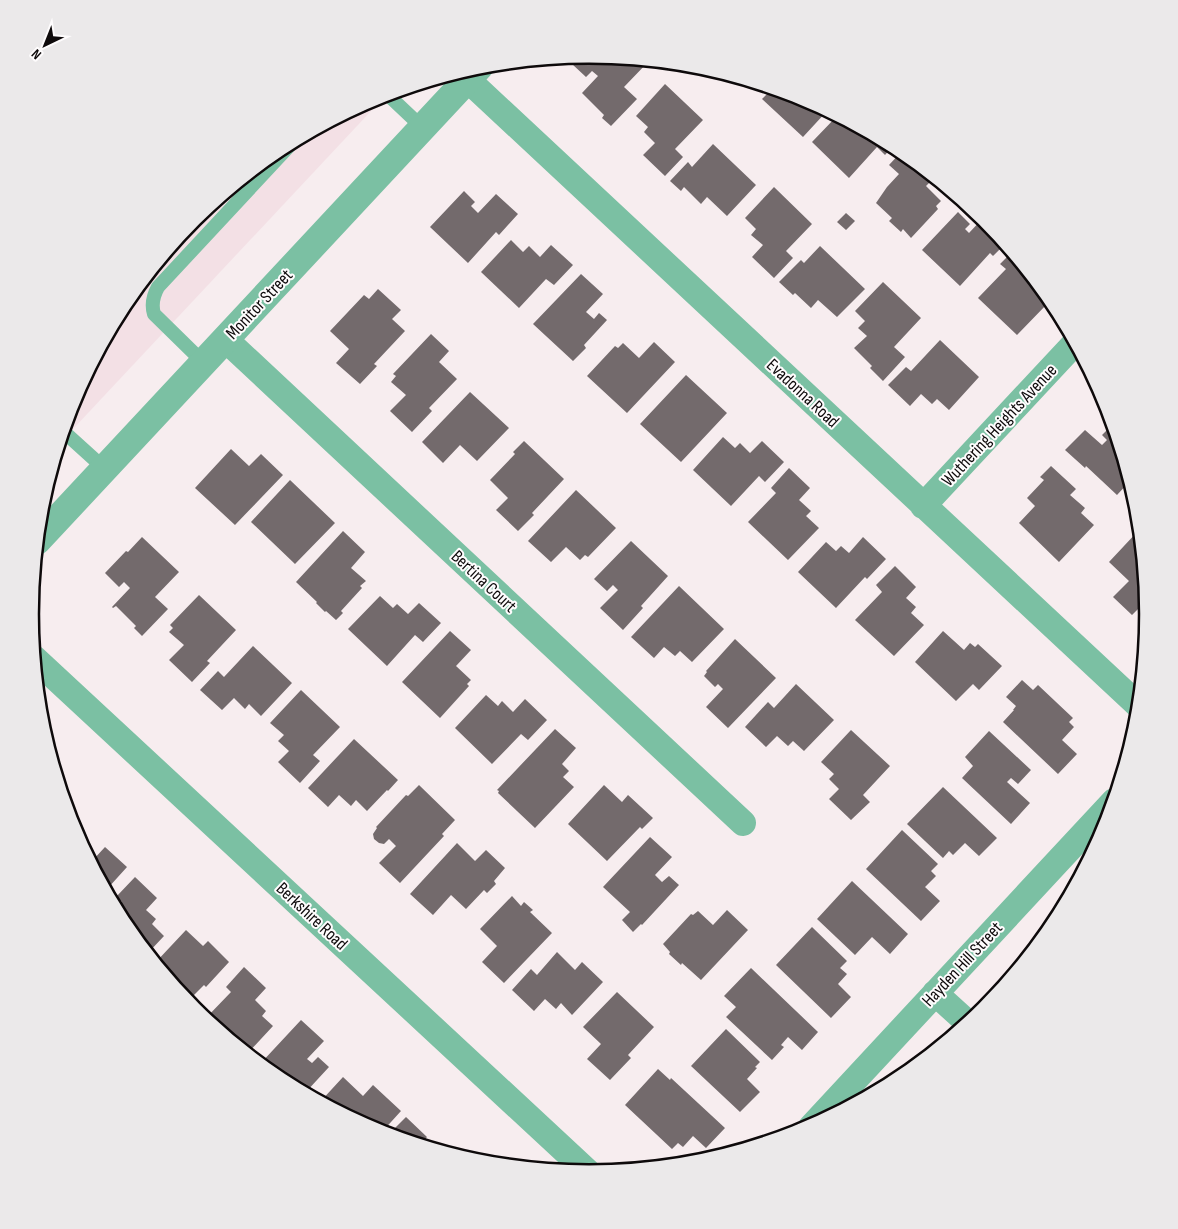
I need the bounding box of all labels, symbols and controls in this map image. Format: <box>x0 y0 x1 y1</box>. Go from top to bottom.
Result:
north arrow <box>20 20 70 70</box>
text: N <box>28 45 45 63</box>
street label: Monitor Street <box>222 265 297 344</box>
street label: Evadonna Road <box>762 355 843 432</box>
street label: Wuthering Heights Avenue <box>937 360 1061 491</box>
street label: Bertina Court <box>447 546 521 617</box>
street label: Berkshire Road <box>272 878 352 955</box>
street label: Hayden Hill Street <box>918 917 1007 1011</box>

